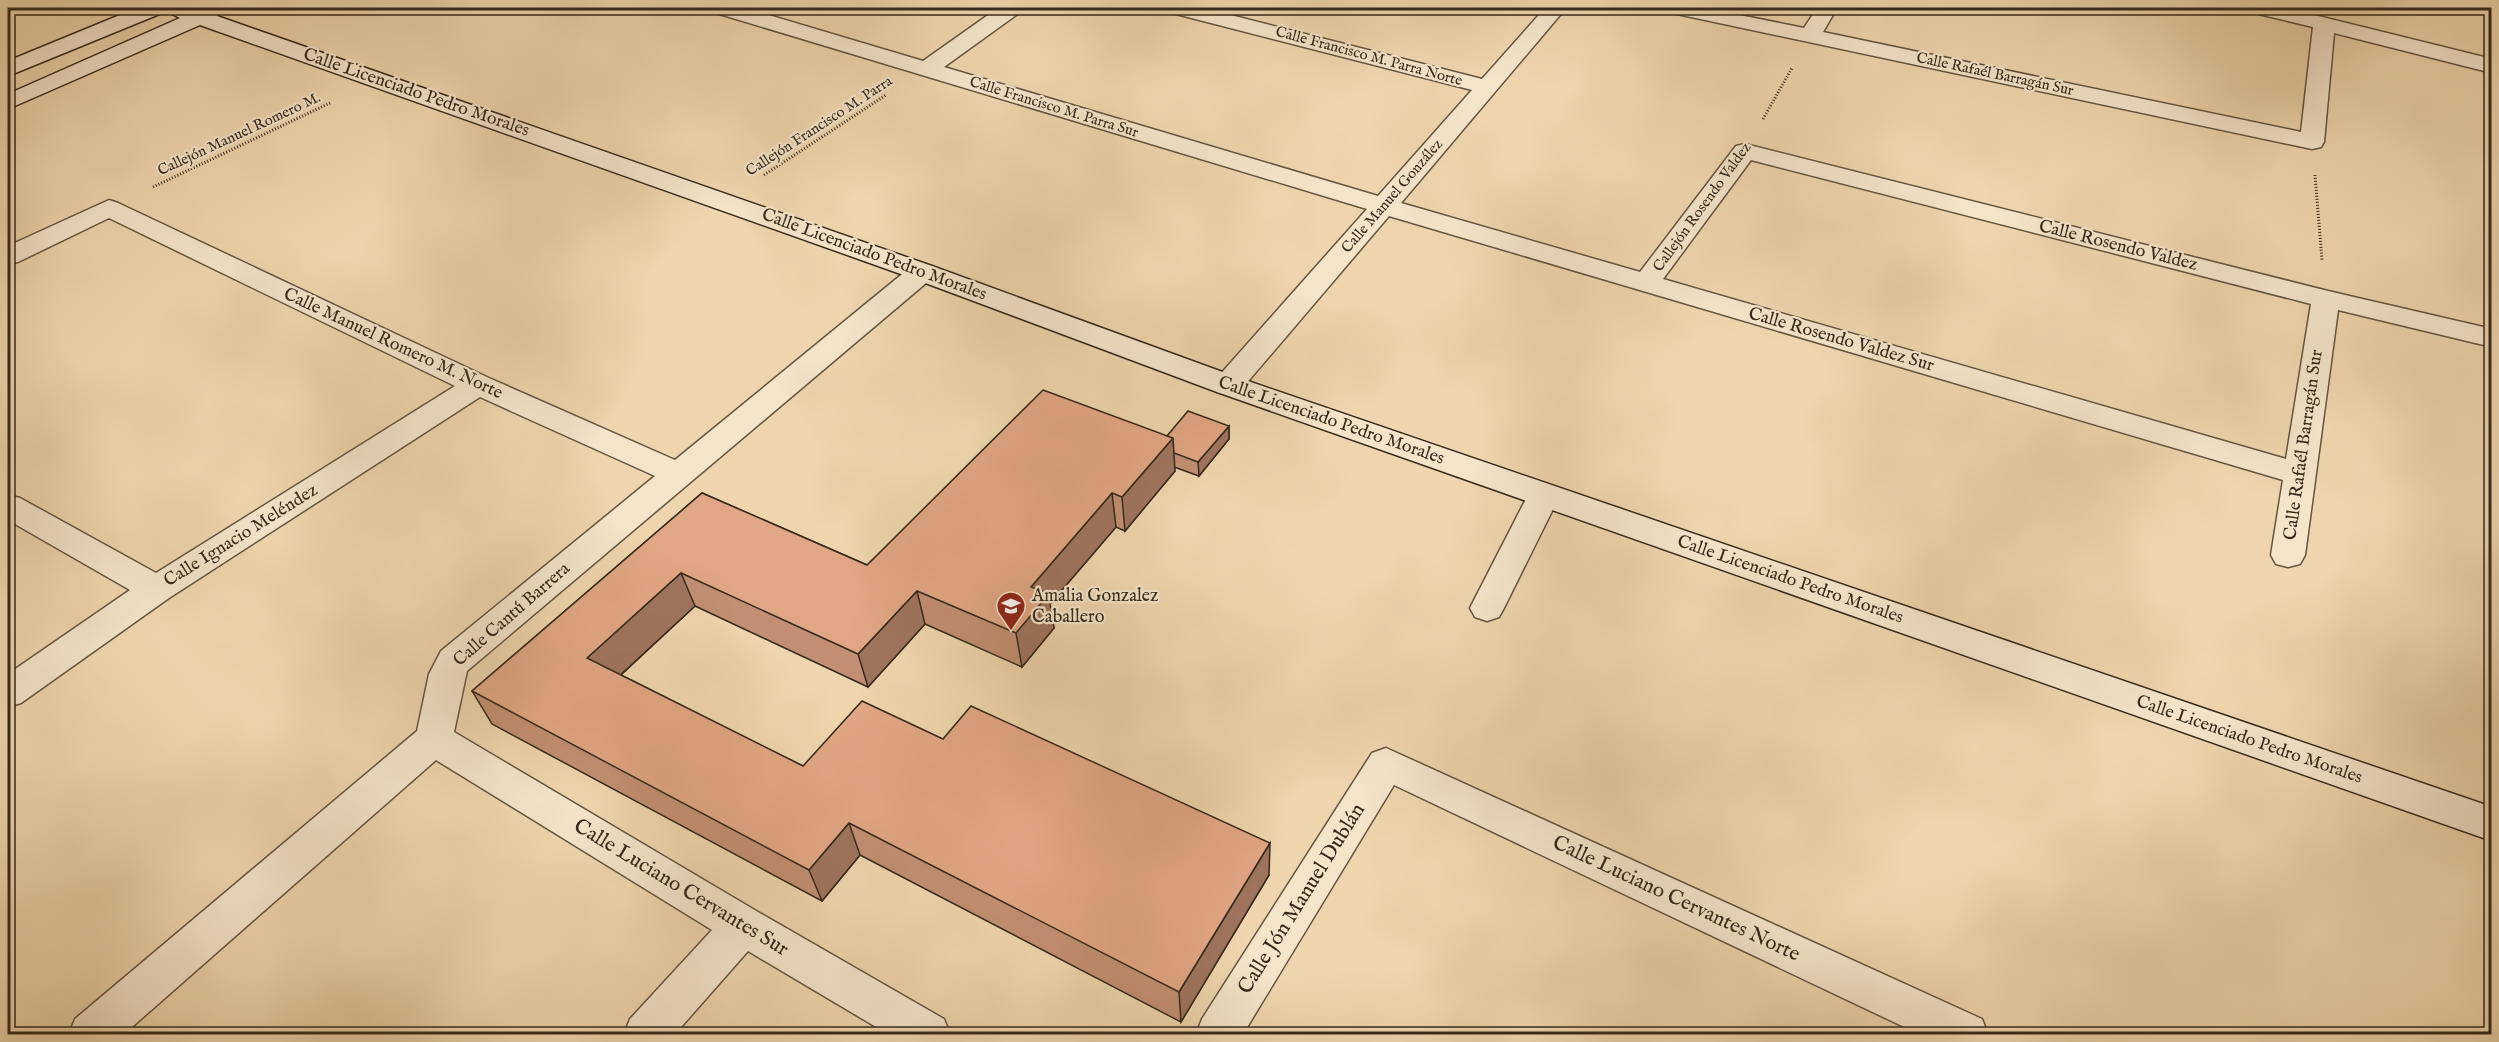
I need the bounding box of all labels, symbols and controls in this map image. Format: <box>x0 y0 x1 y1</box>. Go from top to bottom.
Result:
street label: Calle Francisco M. Parra Norte <box>1273 22 1465 90</box>
street label: Calle Licenciado Pedro Morales <box>300 43 532 143</box>
street label: Calle Rafaél Barragán Sur <box>1915 48 2076 100</box>
street label: Callejón Francisco M. Parra <box>742 71 896 181</box>
street label: Calle Francisco M. Parra Sur <box>967 72 1141 142</box>
street label: Callejón Manuel Romero M. <box>154 88 324 180</box>
street label: Calle Manuel González <box>1337 135 1447 257</box>
street label: Callejón Rosendo Valdez <box>1649 139 1755 275</box>
street label: Calle Licenciado Pedro Morales <box>758 204 990 306</box>
street label: Calle Rosendo Valdez <box>2036 215 2200 277</box>
street label: Calle Manuel Romero M. Norte <box>280 283 506 405</box>
street label: Calle Rosendo Valdez Sur <box>1746 302 1937 378</box>
street label: Calle Rafaél Barragán Sur <box>2279 348 2329 542</box>
street label: Calle Licenciado Pedro Morales <box>1215 371 1447 471</box>
street label: Calle Ignacio Meléndez <box>160 479 322 593</box>
street label: Calle Licenciado Pedro Morales <box>1674 530 1906 630</box>
street label: Calle Cantú Barrera <box>449 558 575 672</box>
place label: Amalia Gonzalez Caballero <box>1031 585 1158 629</box>
school or university icon: Amalia Gonzalez Caballero <box>995 590 1027 632</box>
street label: Calle Licenciado Pedro Morales <box>2133 690 2365 790</box>
street label: Calle Jón Manuel Dublán <box>1232 798 1372 1000</box>
street label: Calle Luciano Cervantes Sur <box>568 813 794 963</box>
street label: Calle Luciano Cervantes Norte <box>1548 830 1805 969</box>

